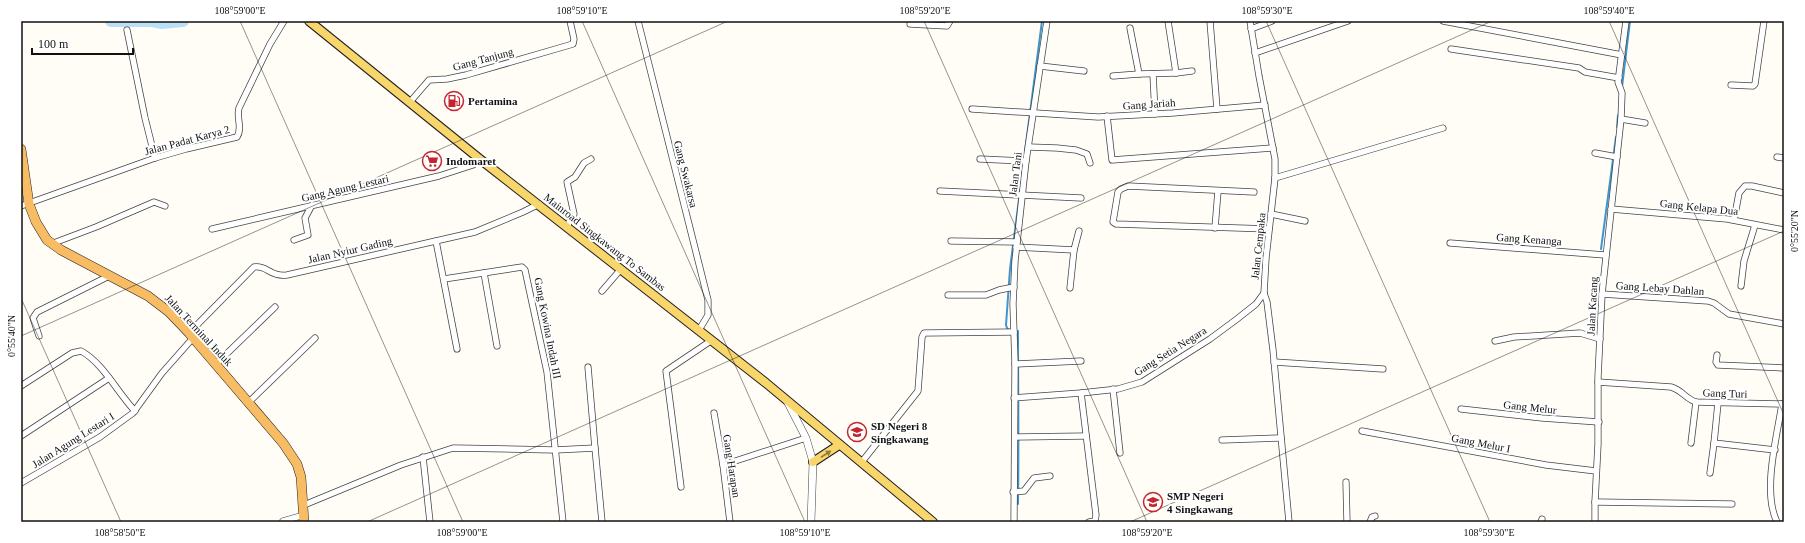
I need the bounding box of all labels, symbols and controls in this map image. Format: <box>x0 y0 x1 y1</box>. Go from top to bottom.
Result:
text: 108°59'00"E <box>215 5 266 16</box>
text: 108°59'10"E <box>557 5 608 16</box>
text: 108°59'20"E <box>900 5 951 16</box>
text: 108°59'30"E <box>1242 5 1293 16</box>
text: 108°59'40"E <box>1584 5 1635 16</box>
scale bar <box>32 30 133 56</box>
text: 100 m <box>38 37 69 51</box>
street label: Gang Tanjung <box>451 45 515 73</box>
fuel station icon: Pertamina <box>443 90 465 112</box>
place label: Pertamina <box>468 95 518 107</box>
street label: Gang Jariah <box>1122 96 1176 112</box>
street label: Jalan Padat Karya 2 <box>143 123 231 157</box>
street label: Gang Swakarsa <box>672 139 700 209</box>
supermarket icon: Indomaret <box>421 150 443 172</box>
street label: Jalan Tani <box>1006 151 1024 197</box>
place label: Indomaret <box>446 155 496 167</box>
street label: Gang Agung Lestari <box>300 172 390 204</box>
street label: Mainroad Singkawang To Sambas <box>542 191 668 293</box>
street label: Gang Kelapa Dua <box>1659 197 1739 217</box>
text: 0°55'20"N <box>1789 210 1800 252</box>
street label: Jalan Cempaka <box>1249 212 1267 280</box>
street label: Gang Kenanga <box>1496 231 1562 247</box>
street label: Jalan Nyiur Gading <box>307 234 394 266</box>
street label: Gang Kowina Indah III <box>532 276 564 380</box>
street label: Jalan Kacang <box>1584 276 1600 336</box>
street label: Gang Lebay Dahlan <box>1615 279 1705 297</box>
street label: Jalan Terminal Induk <box>163 292 235 369</box>
text: 0°55'40"N <box>6 315 17 357</box>
street label: Gang Setia Negara <box>1132 324 1209 378</box>
street label: Gang Turi <box>1702 386 1748 400</box>
street label: Gang Melur <box>1503 398 1558 416</box>
street label: Jalan Agung Lestari I <box>30 410 116 470</box>
place label: SD Negeri 8 Singkawang <box>871 420 929 445</box>
school or university icon: SD Negeri 8 Singkawang <box>846 421 868 443</box>
street label: Gang Melur I <box>1450 431 1512 455</box>
street label: Gang Harapan <box>721 434 743 499</box>
one-way arrow <box>820 450 832 457</box>
place label: SMP Negeri 4 Singkawang <box>1167 490 1233 515</box>
school or university icon: SMP Negeri 4 Singkawang <box>1142 491 1164 513</box>
text: 108°58'50"E <box>95 527 146 538</box>
text: 108°59'00"E <box>437 527 488 538</box>
text: 108°59'10"E <box>780 527 831 538</box>
text: 108°59'20"E <box>1122 527 1173 538</box>
text: 108°59'30"E <box>1464 527 1515 538</box>

